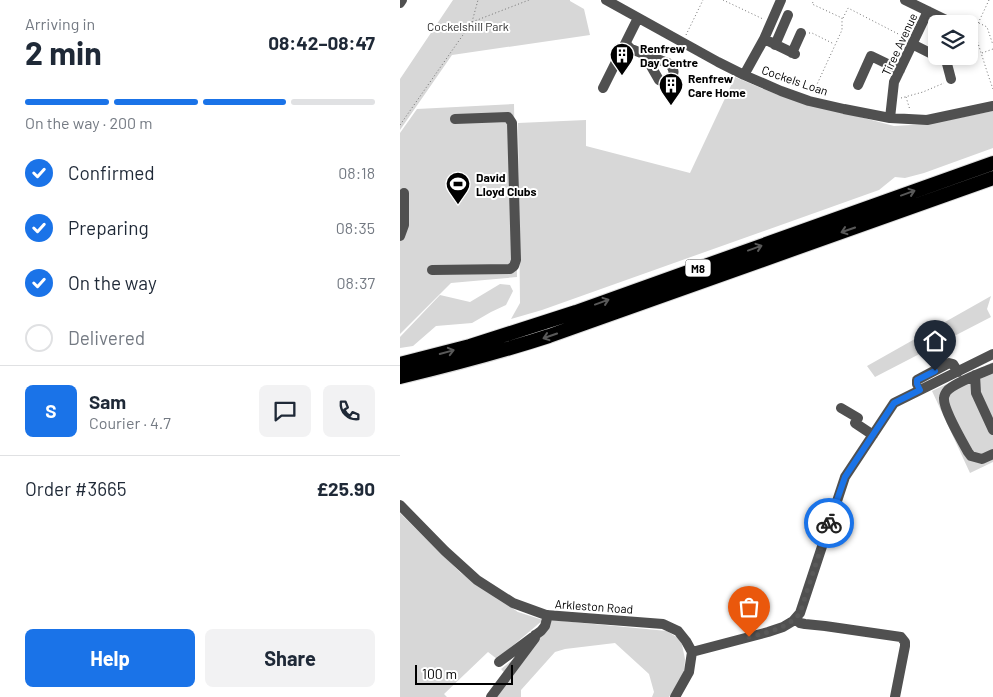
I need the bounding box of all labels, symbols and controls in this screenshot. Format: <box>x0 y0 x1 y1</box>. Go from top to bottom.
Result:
street label: Tiree Avenue <box>878 11 920 77</box>
text: Arriving in <box>25 14 95 33</box>
map controls <box>928 15 978 65</box>
button: layers <box>928 15 978 65</box>
park label: Cockelshill Park <box>427 19 509 33</box>
text: 08:42–08:47 <box>268 31 375 54</box>
text: 2 min <box>25 33 102 71</box>
place label: Renfrew Day Centre <box>640 41 698 69</box>
building icon: Renfrew Day Centre <box>609 42 635 76</box>
street label: Cockels Loan <box>760 62 830 98</box>
place label: Renfrew Care Home <box>688 71 746 99</box>
building icon: Renfrew Care Home <box>658 72 684 106</box>
text: On the way · 200 m <box>25 113 153 132</box>
icon: check <box>25 159 53 187</box>
text: Confirmed <box>68 161 155 184</box>
text: 08:18 <box>338 163 375 182</box>
place label: David Lloyd Clubs <box>476 170 537 198</box>
sports icon: David Lloyd Clubs <box>445 171 471 205</box>
one-way arrow <box>900 188 916 198</box>
icon: check <box>25 214 53 242</box>
text: Preparing <box>68 216 149 239</box>
text: 08:35 <box>336 218 375 237</box>
one-way arrow <box>840 225 856 235</box>
one-way arrow <box>747 243 762 252</box>
road number: M8 <box>686 260 710 276</box>
icon: check <box>25 269 53 297</box>
text: On the way <box>68 271 157 294</box>
text: 08:37 <box>336 273 375 292</box>
one-way arrow <box>594 297 610 307</box>
pin <box>914 320 956 371</box>
text: Delivered <box>68 326 145 349</box>
icon: home <box>921 327 949 355</box>
one-way arrow <box>542 331 558 341</box>
one-way arrow <box>439 347 455 356</box>
button: chat <box>259 385 311 437</box>
button: phone <box>323 385 375 437</box>
text: Sam <box>89 390 126 413</box>
text: S <box>45 399 57 422</box>
text: Courier · 4.7 <box>89 413 171 432</box>
text: Order #3665 <box>25 477 127 500</box>
text: £25.90 <box>316 477 375 500</box>
courier <box>804 498 854 548</box>
icon: bike <box>815 509 843 537</box>
pin <box>728 586 770 637</box>
icon: bag <box>735 593 763 621</box>
street label: Arkleston Road <box>554 596 634 616</box>
button: Help <box>25 629 195 687</box>
button: Share <box>205 629 375 687</box>
scale bar <box>415 662 512 685</box>
text: 100 m <box>422 665 457 682</box>

